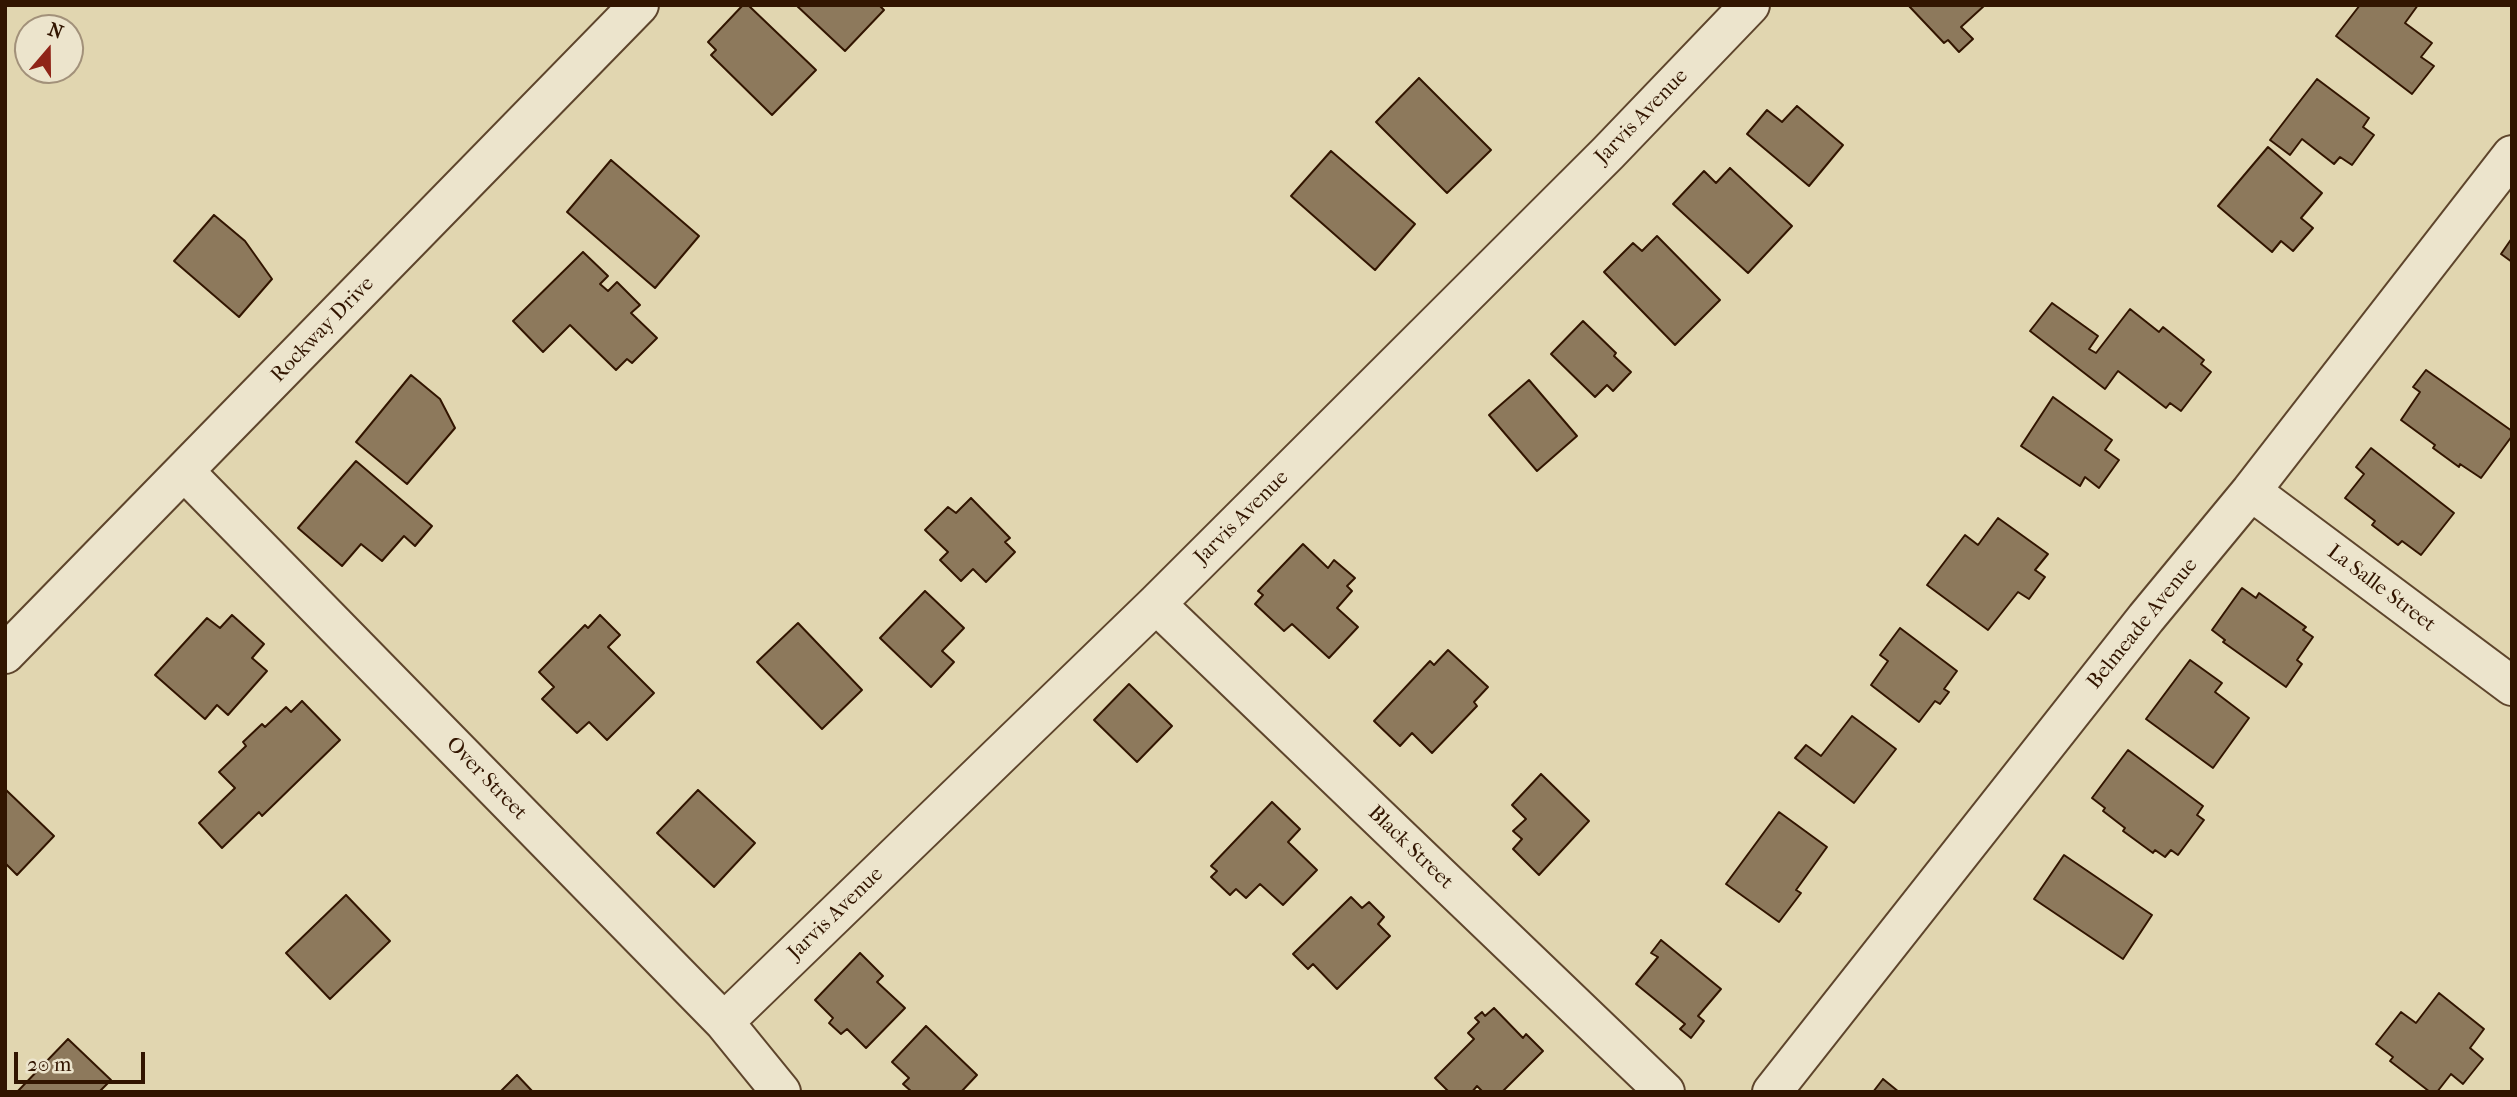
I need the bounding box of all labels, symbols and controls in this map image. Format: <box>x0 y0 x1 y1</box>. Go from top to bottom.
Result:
north arrow <box>14 14 84 84</box>
text: N <box>45 18 66 44</box>
street label: Jarvis Avenue <box>1590 64 1694 170</box>
street label: Rockway Drive <box>266 272 380 388</box>
street label: Jarvis Avenue <box>1190 466 1294 570</box>
street label: La Salle Street <box>2322 540 2440 638</box>
street label: Belmeade Avenue <box>2082 553 2204 695</box>
street label: Over Street <box>440 732 532 826</box>
street label: Black Street <box>1362 801 1458 895</box>
street label: Jarvis Avenue <box>783 862 889 966</box>
scale bar <box>18 1038 149 1082</box>
text: 20 m <box>27 1052 71 1076</box>

